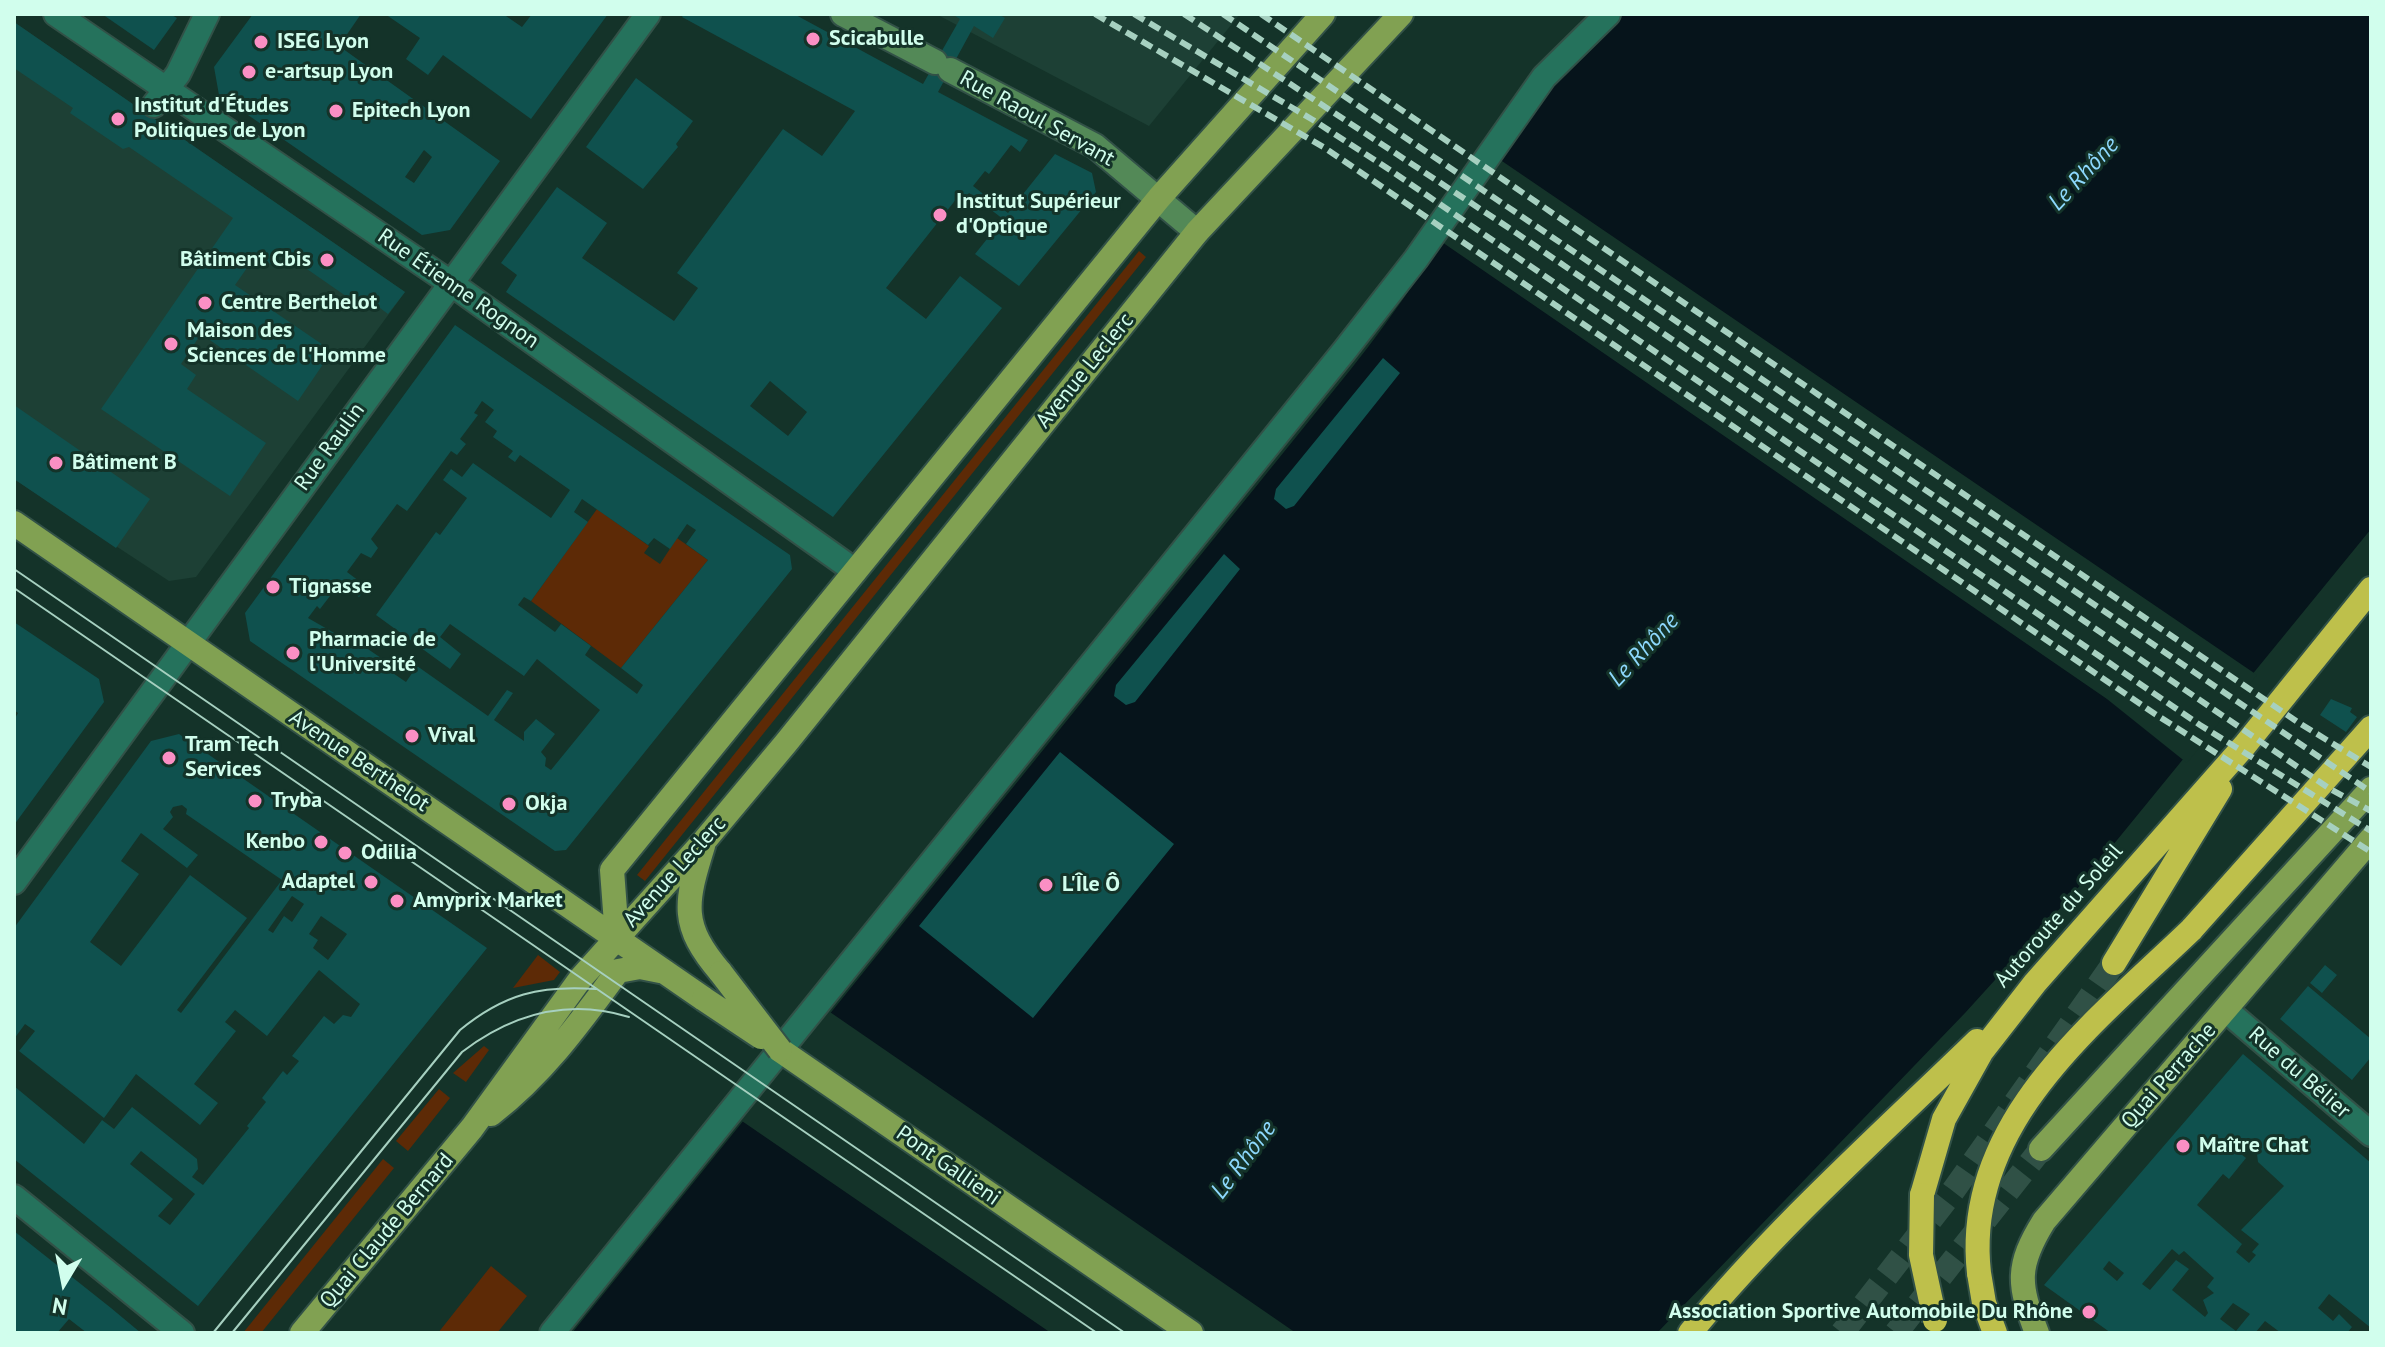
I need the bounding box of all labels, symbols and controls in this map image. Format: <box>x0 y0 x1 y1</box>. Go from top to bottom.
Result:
place label: Scicabulle <box>829 26 924 52</box>
place label: ISEG Lyon <box>277 29 369 55</box>
marker: Scicabulle <box>804 30 822 48</box>
marker: ISEG Lyon <box>252 33 270 51</box>
place label: e-artsup Lyon <box>265 59 393 85</box>
marker: e-artsup Lyon <box>240 63 258 81</box>
street label: Rue Raoul Servant <box>955 66 1119 172</box>
place label: Institut d'Études Politiques de Lyon <box>134 93 305 144</box>
place label: Epitech Lyon <box>352 98 471 124</box>
marker: Epitech Lyon <box>327 102 345 120</box>
marker: Institut d'Études Politiques de Lyon <box>109 110 127 128</box>
water label: Le Rhône <box>2043 131 2125 217</box>
place label: Institut Supérieur d'Optique <box>956 189 1121 240</box>
marker: Institut Supérieur d'Optique <box>931 206 949 224</box>
street label: Rue Étienne Rognon <box>372 223 544 355</box>
place label: Bâtiment Cbis <box>180 247 311 273</box>
marker: Bâtiment Cbis <box>318 251 336 269</box>
place label: Centre Berthelot <box>221 290 377 316</box>
marker: Centre Berthelot <box>196 294 214 312</box>
street label: Avenue Leclerc <box>1031 308 1139 434</box>
place label: Maison des Sciences de l'Homme <box>187 318 386 370</box>
marker: Maison des Sciences de l'Homme <box>162 335 180 353</box>
street label: Rue Raulin <box>289 398 371 496</box>
place label: Bâtiment B <box>72 450 177 476</box>
marker: Bâtiment B <box>47 454 65 472</box>
place label: Tignasse <box>289 574 372 600</box>
marker: Tignasse <box>264 578 282 596</box>
water label: Le Rhône <box>1603 607 1685 693</box>
place label: Pharmacie de l'Université <box>309 627 436 678</box>
marker: Pharmacie de l'Université <box>284 644 302 662</box>
street label: Avenue Berthelot <box>284 704 434 818</box>
place label: Vival <box>428 723 475 749</box>
marker: Vival <box>403 727 421 745</box>
place label: Tram Tech Services <box>185 732 279 784</box>
marker: Tram Tech Services <box>160 749 178 767</box>
place label: Tryba <box>271 788 322 814</box>
place label: Okja <box>525 791 567 817</box>
marker: Tryba <box>246 792 264 810</box>
marker: Okja <box>500 795 518 813</box>
street label: Avenue Leclerc <box>618 811 732 933</box>
place label: Kenbo <box>246 829 305 855</box>
marker: Kenbo <box>312 833 330 851</box>
street label: Autoroute du Soleil <box>1989 839 2129 993</box>
place label: Odilia <box>361 840 417 866</box>
marker: Odilia <box>336 844 354 862</box>
place label: Adaptel <box>282 869 355 895</box>
place label: L'Île Ô <box>1062 872 1120 898</box>
marker: Adaptel <box>362 873 380 891</box>
marker: L'Île Ô <box>1037 876 1055 894</box>
place label: Amyprix Market <box>413 888 563 914</box>
marker: Amyprix Market <box>388 892 406 910</box>
street label: Quai Perrache <box>2116 1018 2222 1134</box>
street label: Rue du Bélier <box>2243 1022 2355 1124</box>
water label: Le Rhône <box>1205 1115 1283 1205</box>
street label: Pont Gallieni <box>891 1121 1005 1211</box>
place label: Maître Chat <box>2199 1133 2308 1159</box>
marker: Maître Chat <box>2174 1137 2192 1155</box>
street label: Quai Claude Bernard <box>315 1148 459 1314</box>
north arrow <box>24 1243 104 1323</box>
text: N <box>50 1292 69 1322</box>
place label: Association Sportive Automobile Du Rhône <box>1669 1299 2073 1325</box>
marker: Association Sportive Automobile Du Rhône <box>2080 1303 2098 1321</box>

